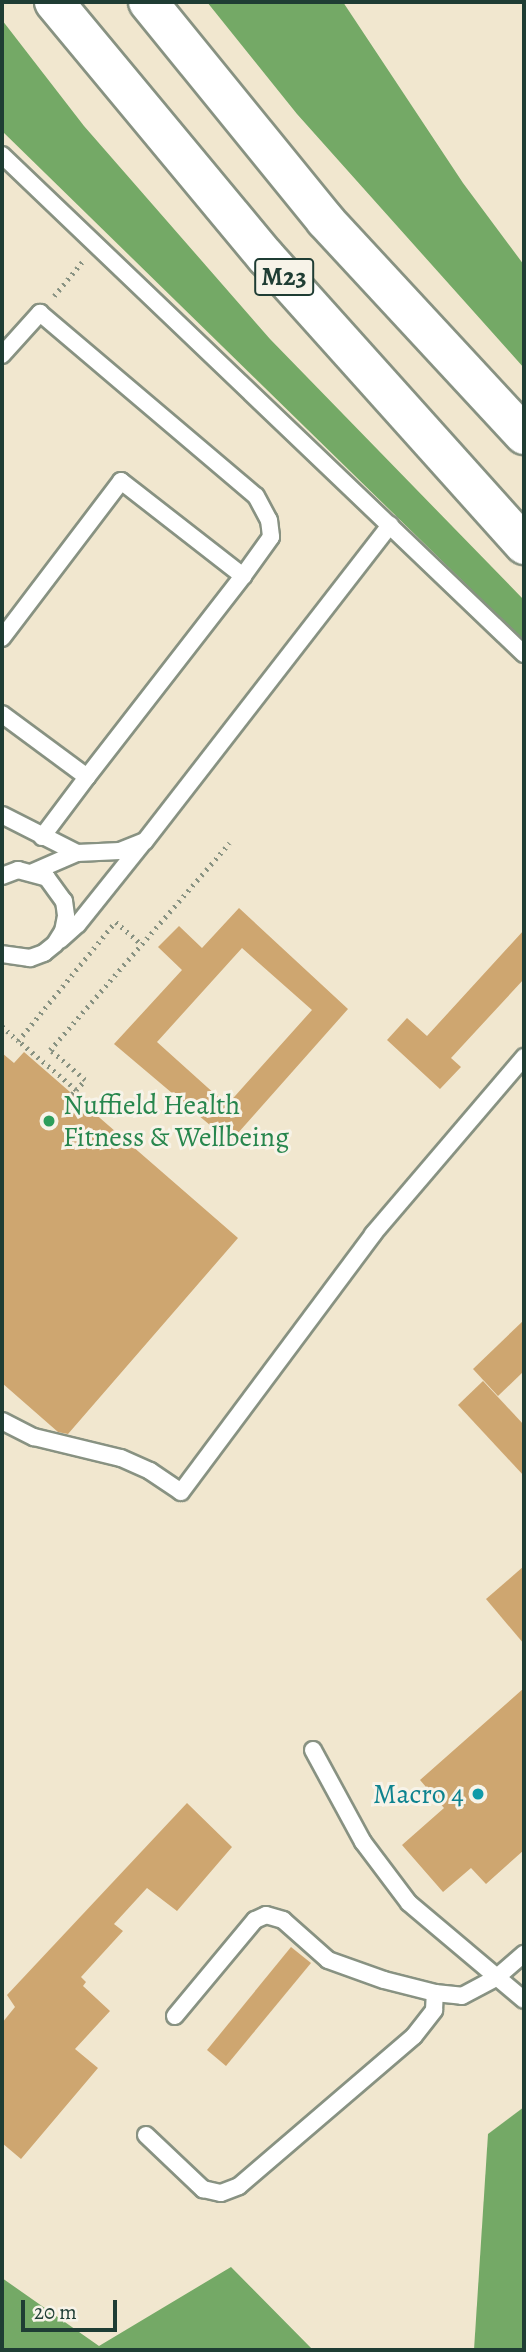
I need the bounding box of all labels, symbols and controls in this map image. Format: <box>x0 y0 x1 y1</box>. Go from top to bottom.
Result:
road number: M23 <box>252 254 316 300</box>
place label: Nuffield Health Fitness & Wellbeing <box>63 1088 289 1154</box>
marker: Nuffield Health Fitness & Wellbeing <box>41 1113 57 1129</box>
place label: Macro 4 <box>373 1777 464 1811</box>
marker: Macro 4 <box>470 1786 486 1802</box>
scale bar <box>24 2286 121 2330</box>
text: 20 m <box>34 2298 77 2326</box>

